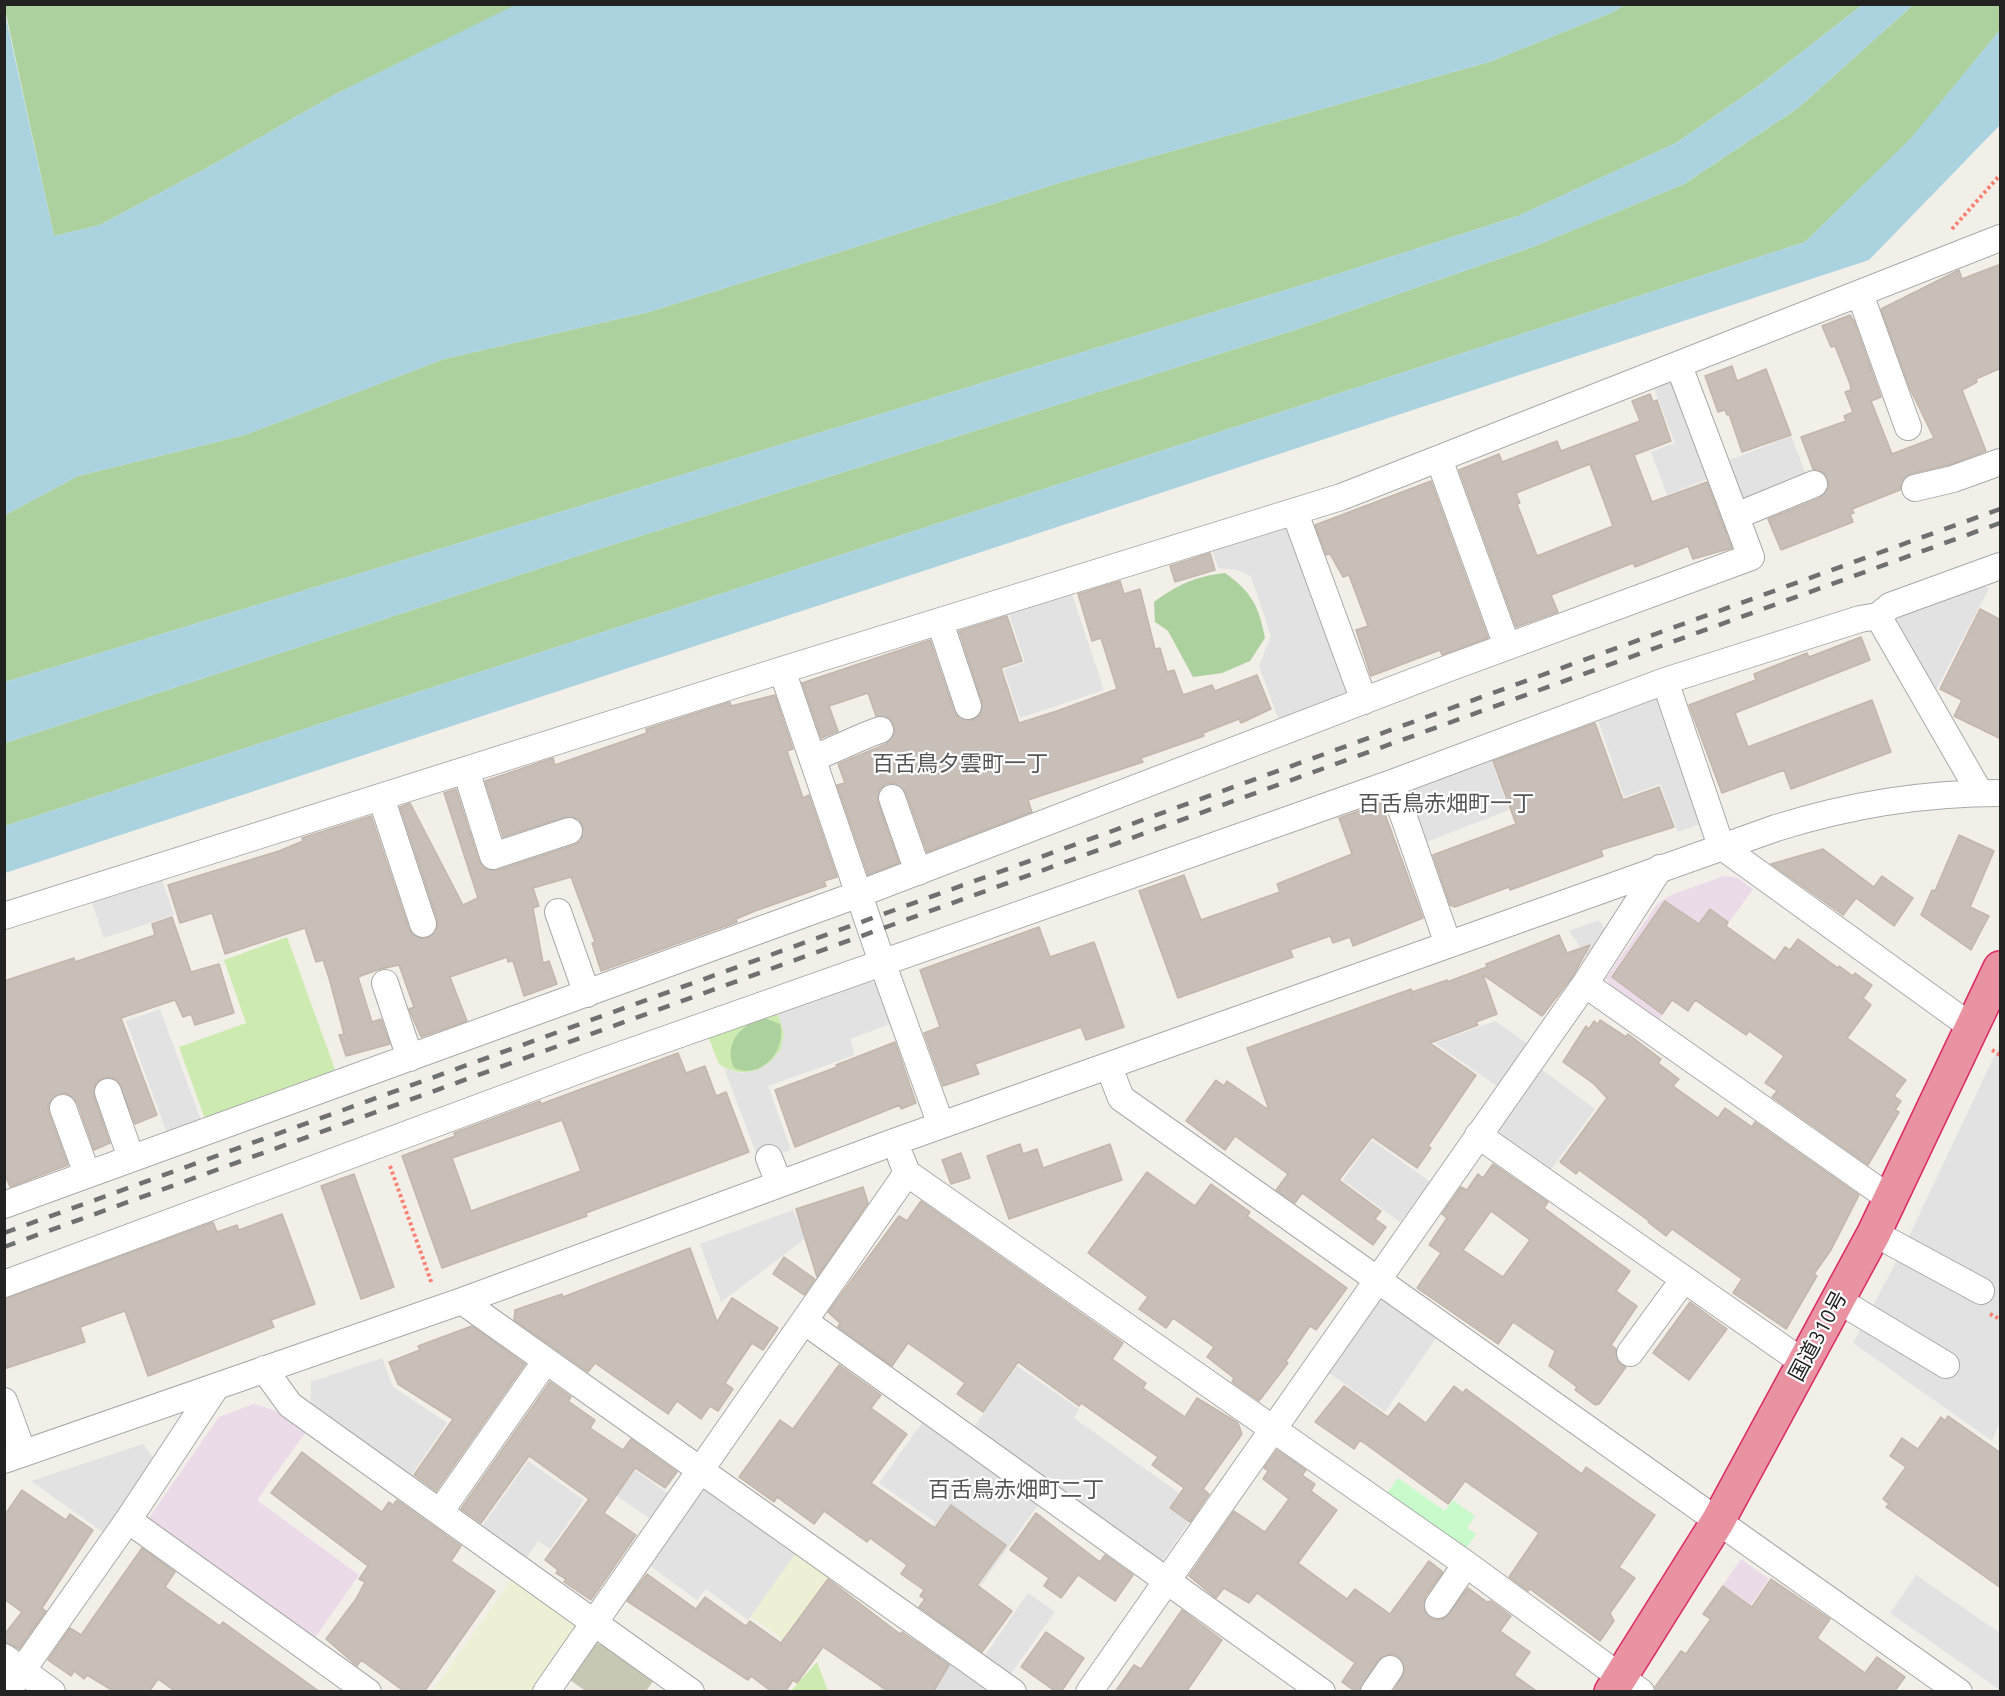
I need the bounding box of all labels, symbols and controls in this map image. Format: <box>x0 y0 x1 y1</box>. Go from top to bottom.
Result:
district label: 百舌鳥夕雲町一丁 <box>872 751 1048 777</box>
district label: 百舌鳥赤畑町一丁 <box>1358 791 1534 817</box>
street label: 国道310号 <box>1784 1287 1852 1385</box>
district label: 百舌鳥赤畑町二丁 <box>928 1477 1104 1503</box>

